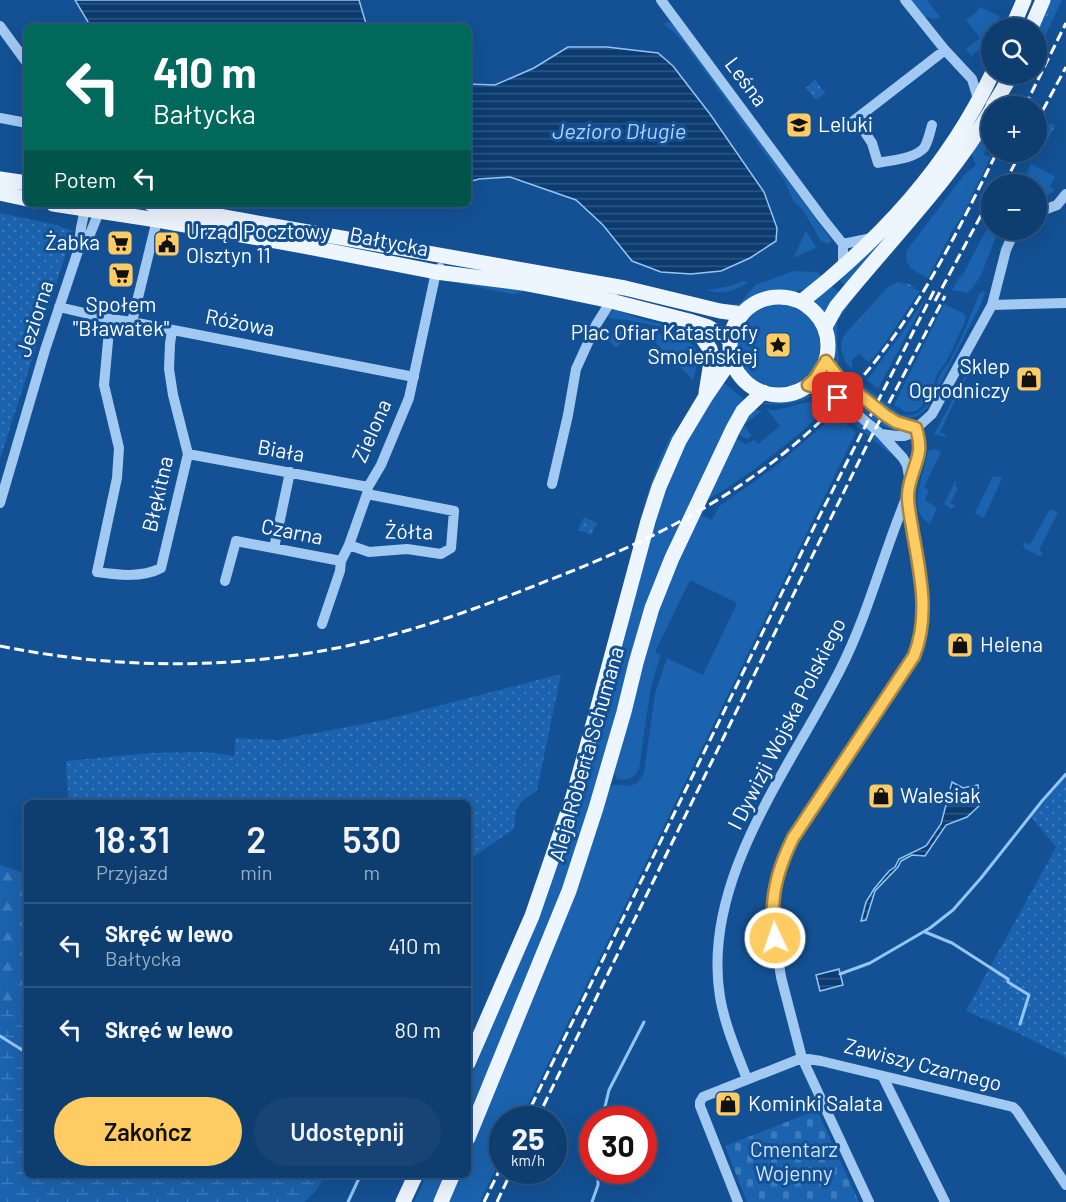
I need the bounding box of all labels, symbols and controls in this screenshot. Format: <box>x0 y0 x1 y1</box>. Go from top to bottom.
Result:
map controls <box>981 18 1047 240</box>
button: search <box>981 18 1047 84</box>
text: 410 m <box>153 46 257 96</box>
icon: left <box>54 48 132 126</box>
street label: Leśna <box>721 52 774 111</box>
button: + <box>981 96 1047 162</box>
text: Bałtycka <box>153 97 256 129</box>
school or university icon: Leluki <box>784 110 814 140</box>
place label: Leluki <box>818 111 873 136</box>
water label: Jezioro Długie <box>552 117 686 143</box>
icon: left <box>128 162 161 195</box>
text: Potem <box>54 166 116 192</box>
button: − <box>981 174 1047 240</box>
place label: Urząd Pocztowy Olsztyn 11 <box>186 218 330 267</box>
street label: Bałtycka <box>348 221 431 260</box>
supermarket icon: Żabka <box>105 228 135 258</box>
place label: Żabka <box>45 229 100 254</box>
public building icon: Urząd Pocztowy Olsztyn 11 <box>152 229 182 259</box>
supermarket icon: Społem "Bławatek" <box>106 260 136 290</box>
street label: Jeziorna <box>9 277 58 360</box>
place label: Społem "Bławatek" <box>73 291 169 340</box>
street label: Różowa <box>204 303 277 340</box>
place label: Plac Ofiar Katastrofy Smoleńskiej <box>571 319 758 368</box>
place icon: Plac Ofiar Katastrofy Smoleńskiej <box>763 330 793 360</box>
place label: Sklep Ogrodniczy <box>909 353 1010 402</box>
shop icon: Sklep Ogrodniczy <box>1014 364 1044 394</box>
pin <box>812 372 863 423</box>
icon: arrive <box>821 381 854 414</box>
street label: Zielona <box>346 395 396 466</box>
street label: Biała <box>256 433 307 466</box>
street label: Błękitna <box>136 453 177 534</box>
street label: Czarna <box>259 512 325 549</box>
street label: Żółta <box>385 518 433 543</box>
street label: I Dywizji Wojska Polskiego <box>721 613 850 833</box>
shop icon: Helena <box>945 630 975 660</box>
place label: Helena <box>980 631 1043 656</box>
street label: Aleja Roberta Schumana <box>543 643 628 864</box>
shop icon: Walesiak <box>866 781 896 811</box>
place label: Walesiak <box>900 782 981 807</box>
text: 18:31 <box>94 817 170 860</box>
text: 2 <box>246 817 266 860</box>
text: 530 <box>342 817 401 860</box>
text: Przyjazd <box>96 860 168 884</box>
text: min <box>240 860 273 884</box>
text: m <box>364 860 380 884</box>
position arrow <box>743 906 807 970</box>
text: Skręć w lewo <box>105 920 233 946</box>
icon: left <box>54 929 87 962</box>
text: 410 m <box>388 932 441 958</box>
text: Bałtycka <box>105 946 181 970</box>
icon: left <box>54 1013 87 1046</box>
text: Skręć w lewo <box>105 1016 233 1042</box>
text: 80 m <box>395 1016 441 1042</box>
street label: Zawiszy Czarnego <box>842 1032 1005 1095</box>
shop icon: Kominki Salata <box>713 1089 743 1119</box>
place label: Kominki Salata <box>748 1090 883 1115</box>
button: Zakończ <box>54 1097 242 1166</box>
button: Udostępnij <box>254 1097 441 1166</box>
speed limit sign: 30 <box>579 1106 657 1184</box>
text: 25 <box>512 1120 544 1156</box>
park label: Cmentarz Wojenny <box>750 1136 838 1185</box>
text: km/h <box>511 1151 545 1169</box>

